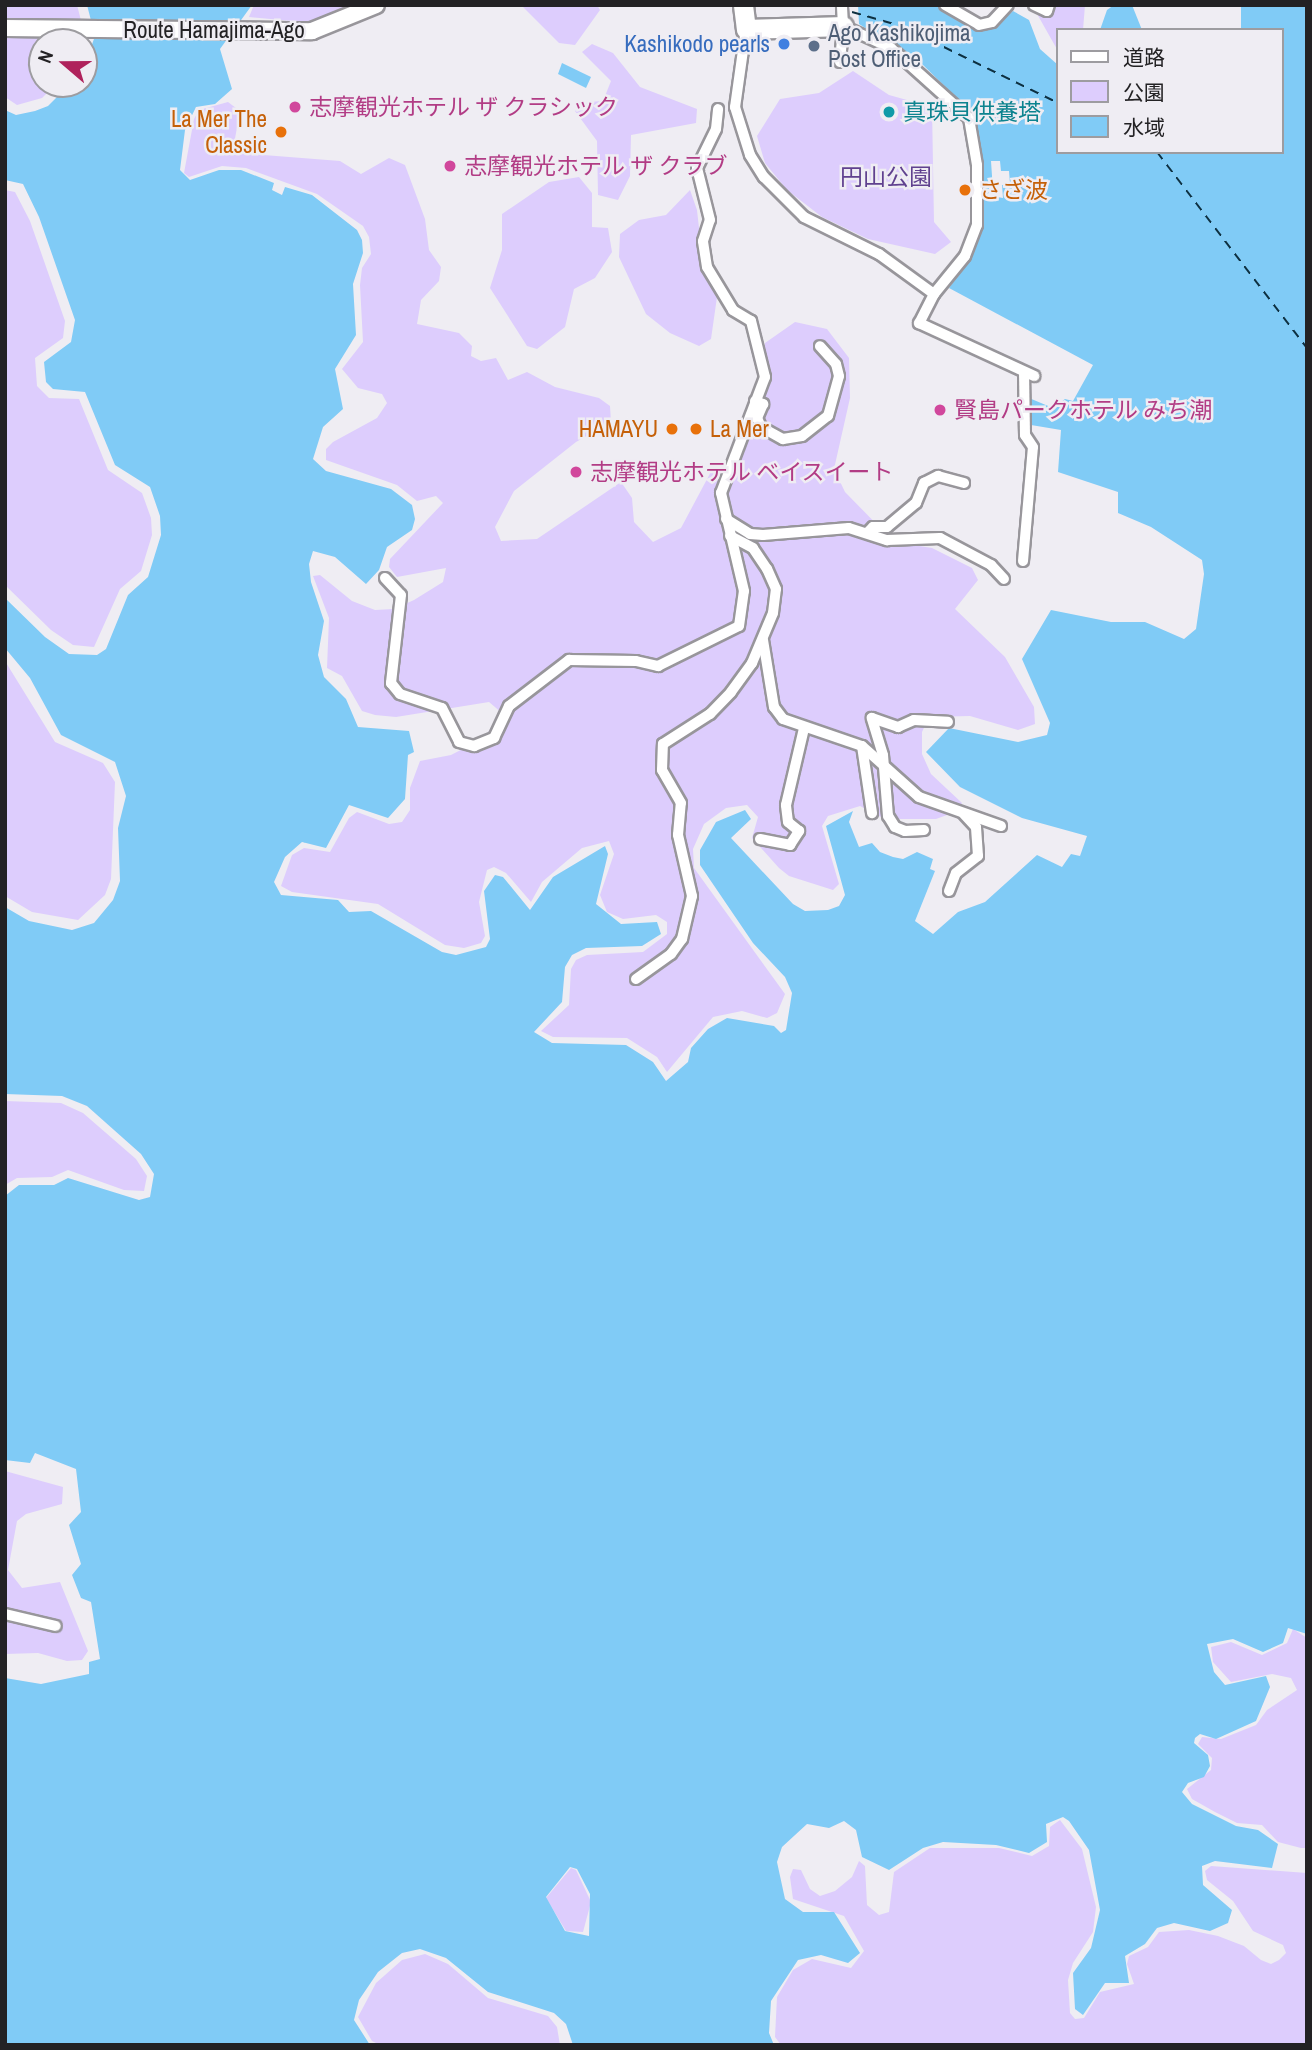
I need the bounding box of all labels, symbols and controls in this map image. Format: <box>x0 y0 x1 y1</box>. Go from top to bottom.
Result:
street label: Route Hamajima-Ago <box>123 16 305 44</box>
place label: Ago Kashikojima Post Office <box>828 19 971 73</box>
north arrow <box>28 28 98 98</box>
legend <box>1056 28 1284 154</box>
place label: Kashikodo pearls <box>624 30 770 58</box>
marker: Kashikodo pearls <box>776 36 792 52</box>
marker: Ago Kashikojima Post Office <box>806 38 822 54</box>
text: 道路 <box>1123 43 1165 72</box>
text: N <box>31 47 59 66</box>
text: 公園 <box>1123 78 1165 107</box>
place label: 志摩観光ホテル ザ クラシック <box>309 93 618 121</box>
place label: 真珠貝供養塔 <box>903 98 1041 126</box>
marker: 志摩観光ホテル ザ クラシック <box>287 99 303 115</box>
marker: 真珠貝供養塔 <box>881 104 897 120</box>
place label: La Mer The Classic <box>171 105 267 159</box>
text: 水域 <box>1123 113 1165 142</box>
marker: La Mer The Classic <box>273 124 289 140</box>
place label: 志摩観光ホテル ザ クラブ <box>464 152 727 180</box>
marker: 志摩観光ホテル ザ クラブ <box>442 158 458 174</box>
park label: 円山公園 <box>840 163 932 191</box>
place label: さざ波 <box>979 176 1048 204</box>
marker: さざ波 <box>957 182 973 198</box>
place label: 賢島パークホテル みち潮 <box>954 396 1212 424</box>
marker: 賢島パークホテル みち潮 <box>932 402 948 418</box>
place label: HAMAYU <box>579 415 658 443</box>
place label: La Mer <box>710 415 769 443</box>
marker: HAMAYU <box>664 421 680 437</box>
marker: La Mer <box>688 421 704 437</box>
place label: 志摩観光ホテル ベイスイート <box>590 458 894 486</box>
marker: 志摩観光ホテル ベイスイート <box>568 464 584 480</box>

